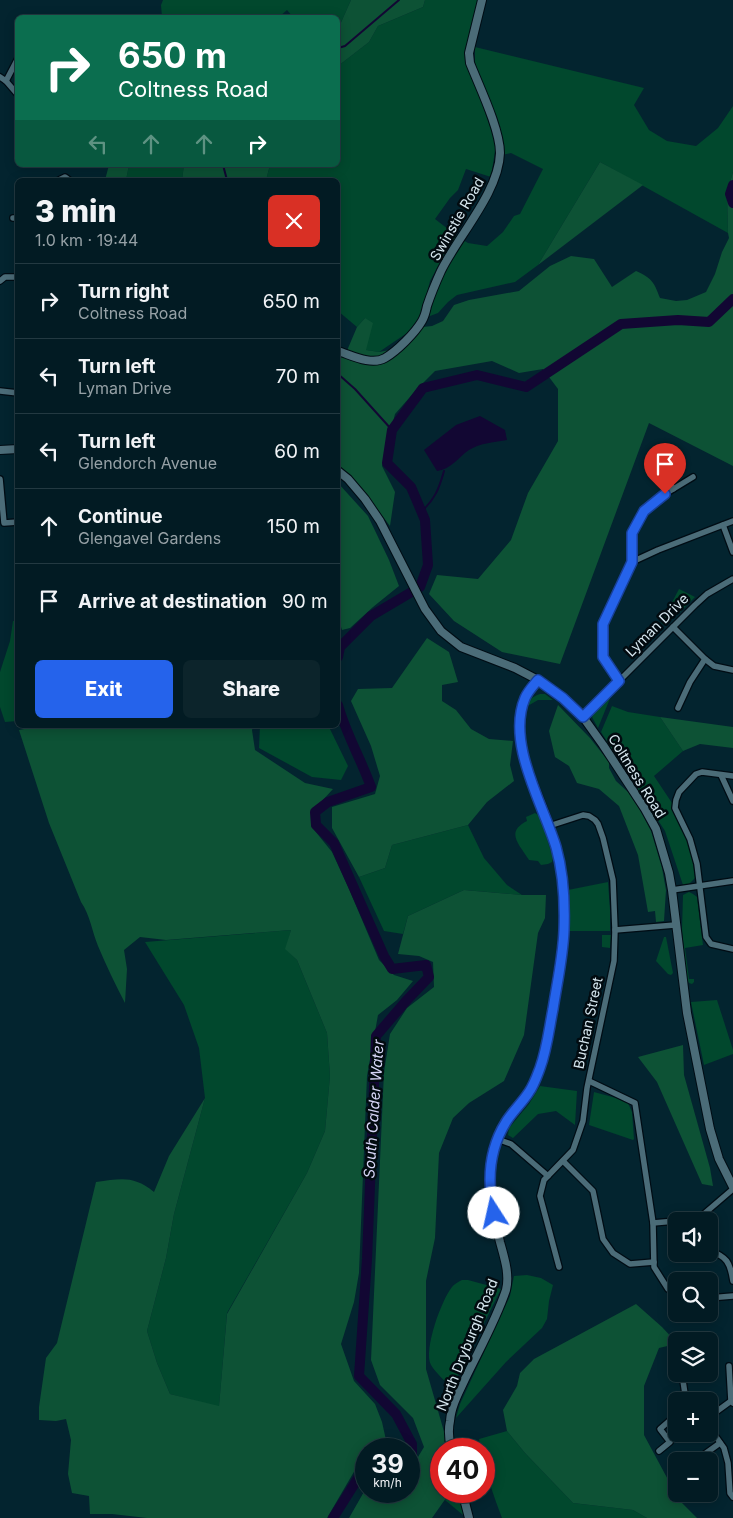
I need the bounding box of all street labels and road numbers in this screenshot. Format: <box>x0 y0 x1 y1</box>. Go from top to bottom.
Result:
street label: Swinstie Road <box>426 174 487 263</box>
street label: Lyman Drive <box>622 590 692 660</box>
street label: Coltness Road <box>605 731 670 821</box>
street label: Buchan Street <box>569 975 606 1070</box>
street label: North Dryburgh Road <box>432 1276 501 1413</box>

